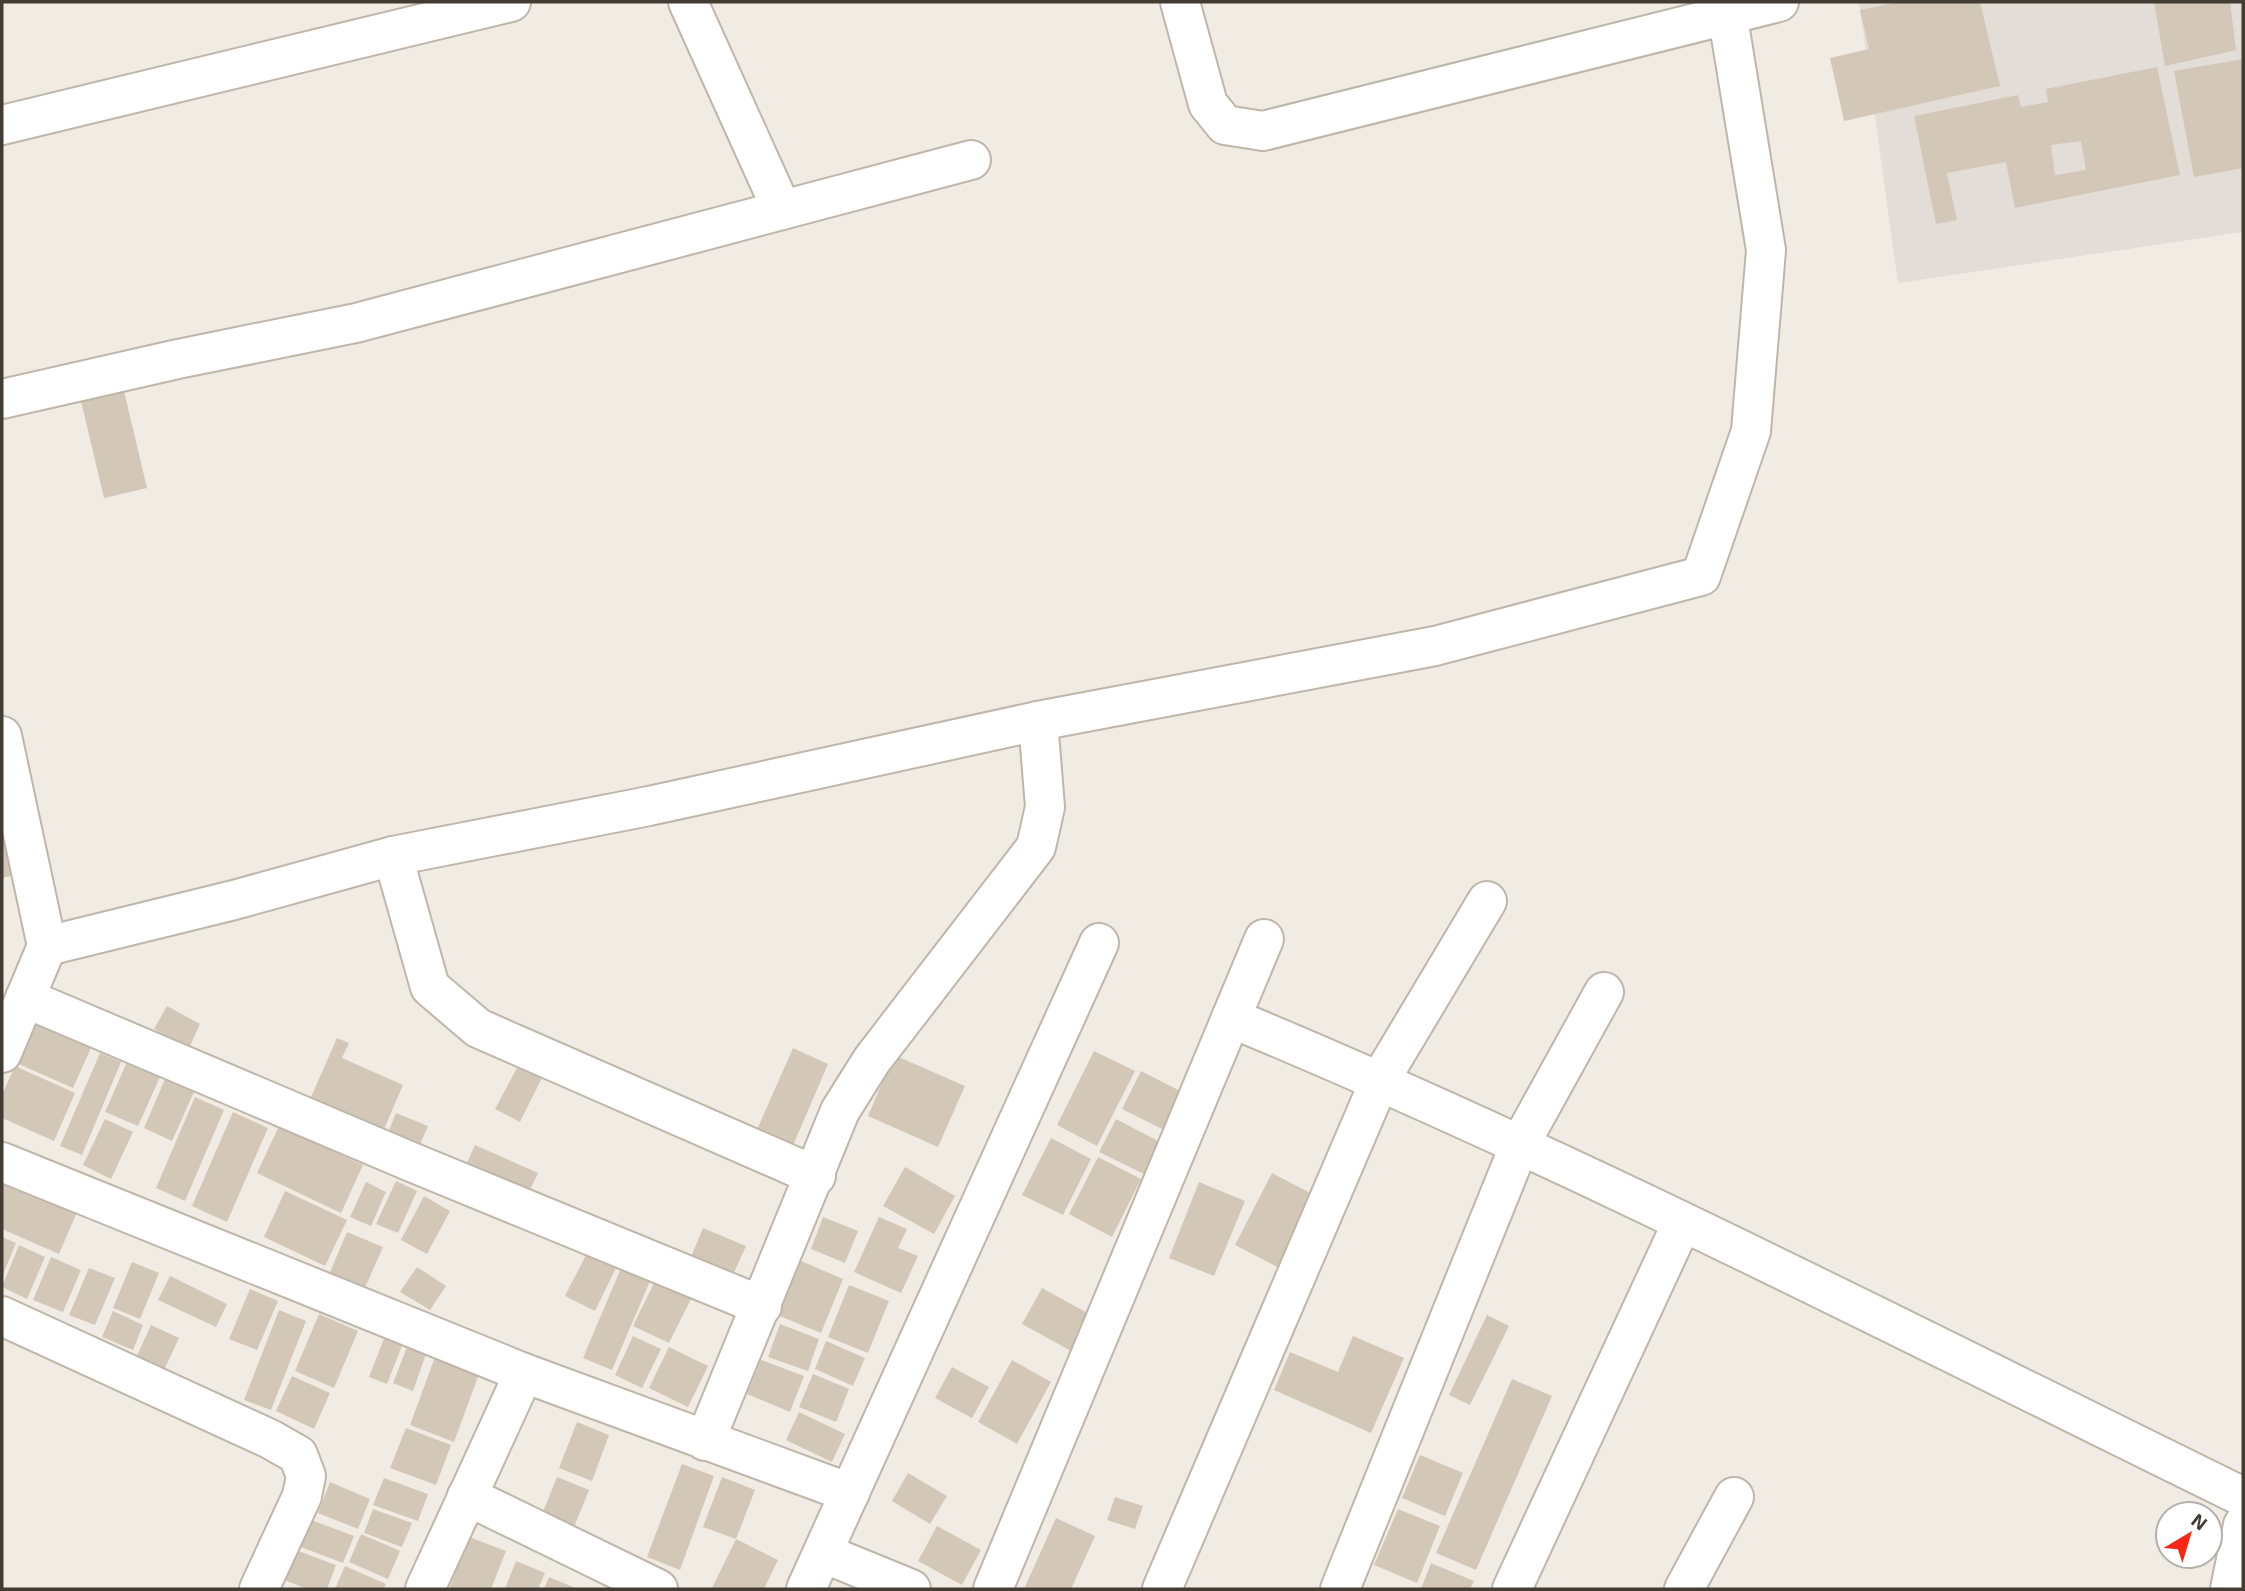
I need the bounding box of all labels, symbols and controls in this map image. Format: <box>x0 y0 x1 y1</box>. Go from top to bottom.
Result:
north arrow <box>2154 1500 2224 1570</box>
text: N <box>2187 1508 2212 1534</box>

